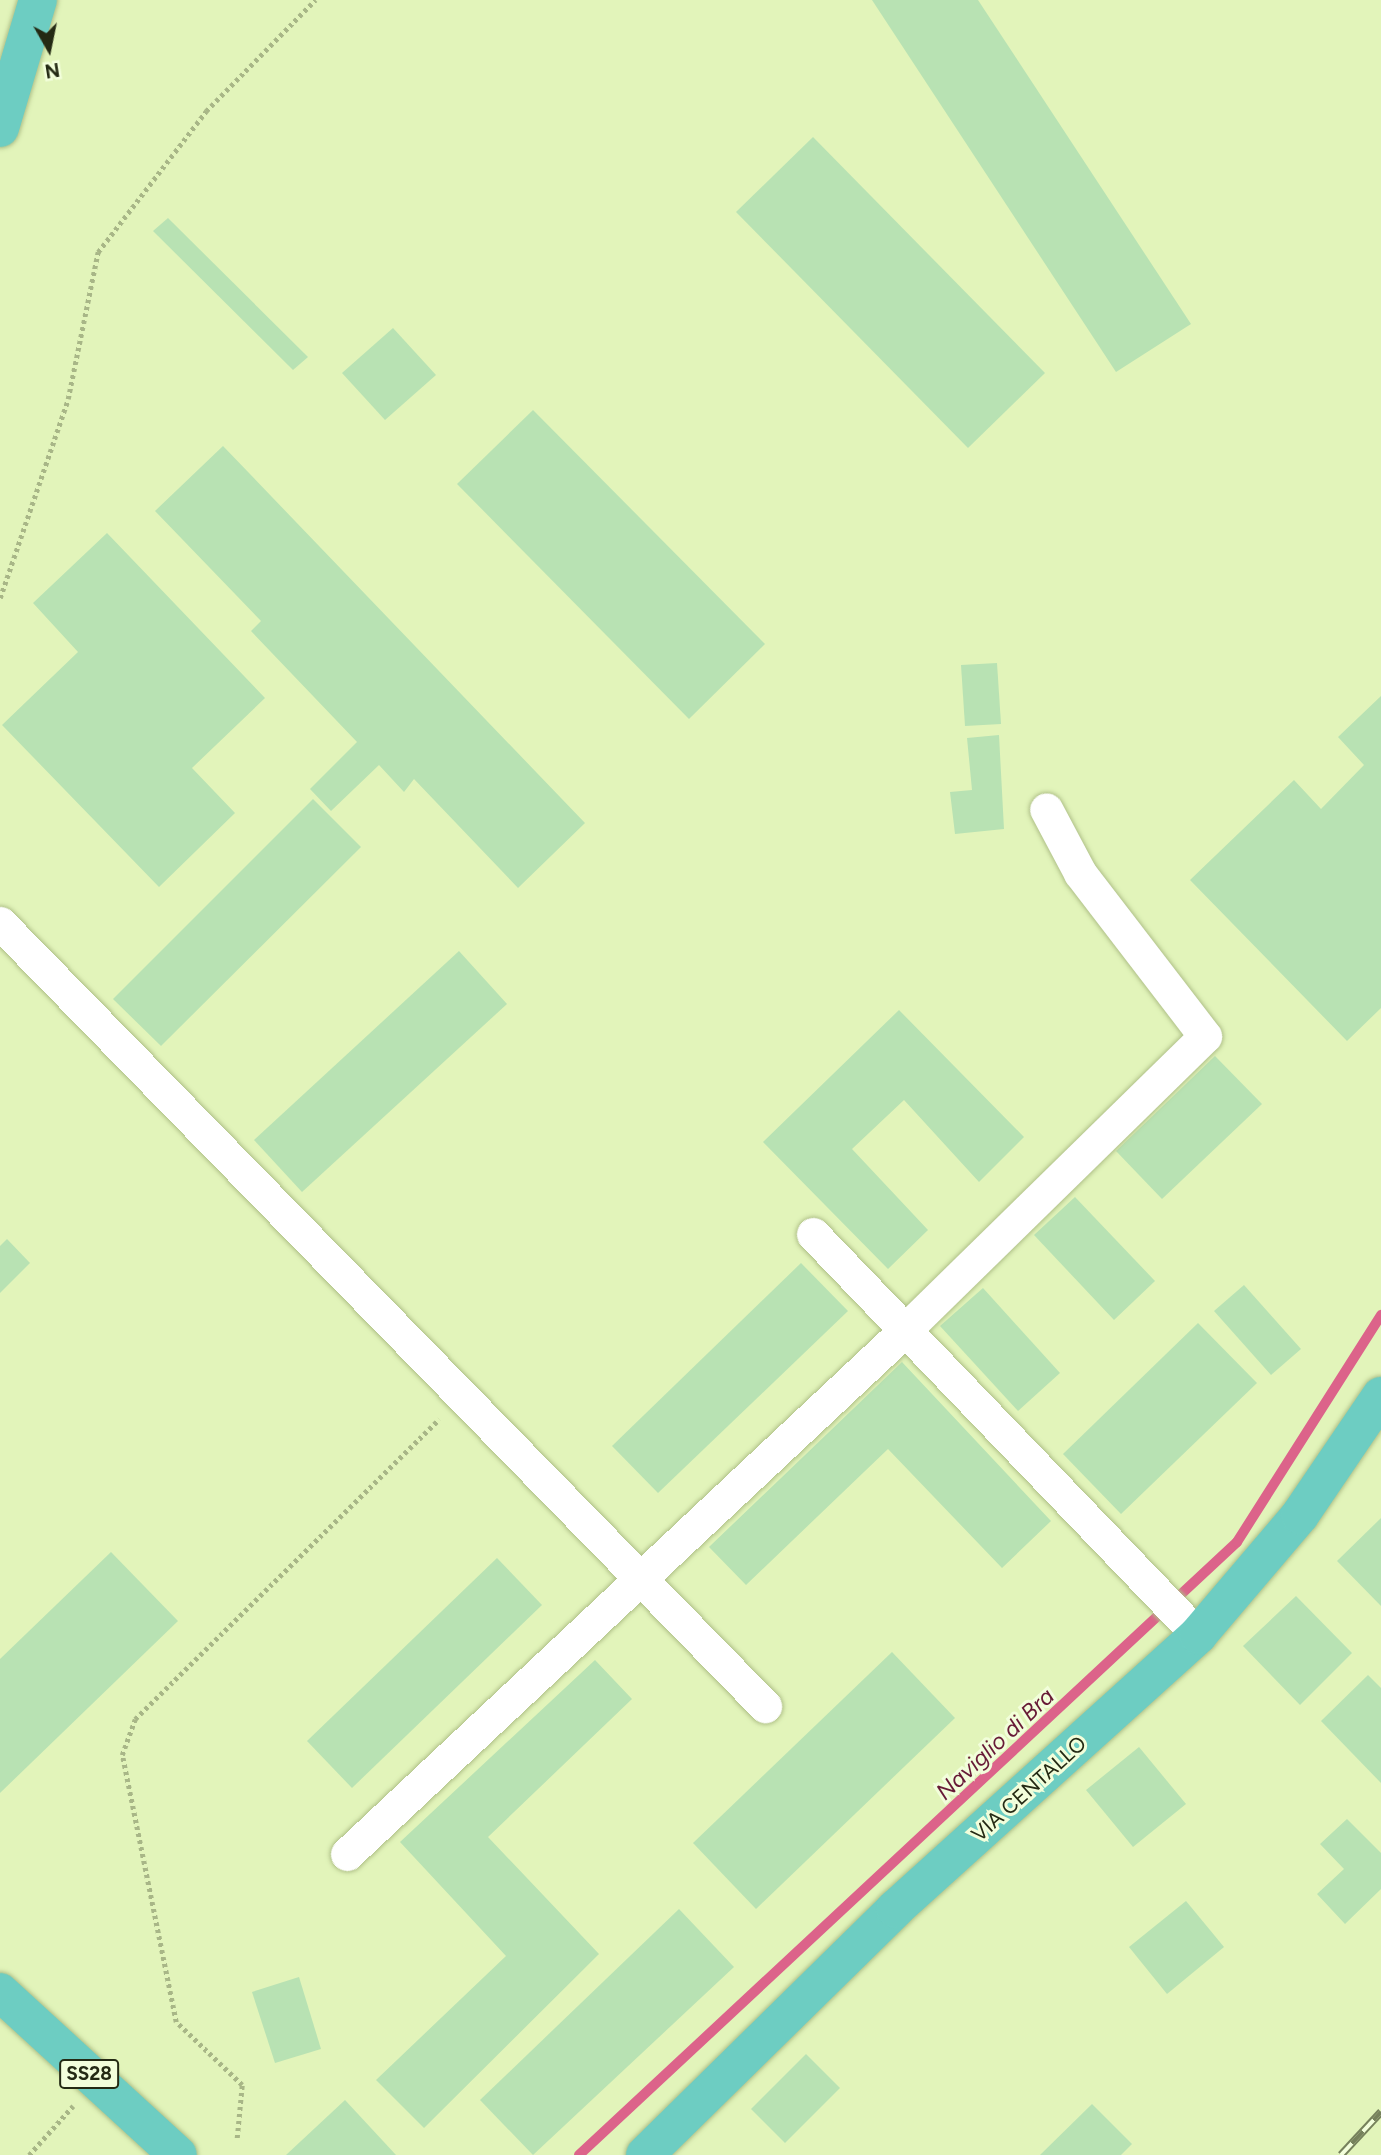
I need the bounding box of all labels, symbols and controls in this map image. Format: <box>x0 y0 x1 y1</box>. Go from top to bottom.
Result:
north arrow <box>14 14 84 84</box>
text: N <box>43 58 61 83</box>
water label: Naviglio di Bra <box>930 1682 1060 1806</box>
street label: VIA CENTALLO <box>966 1731 1092 1847</box>
road number: SS28 <box>57 2058 120 2090</box>

